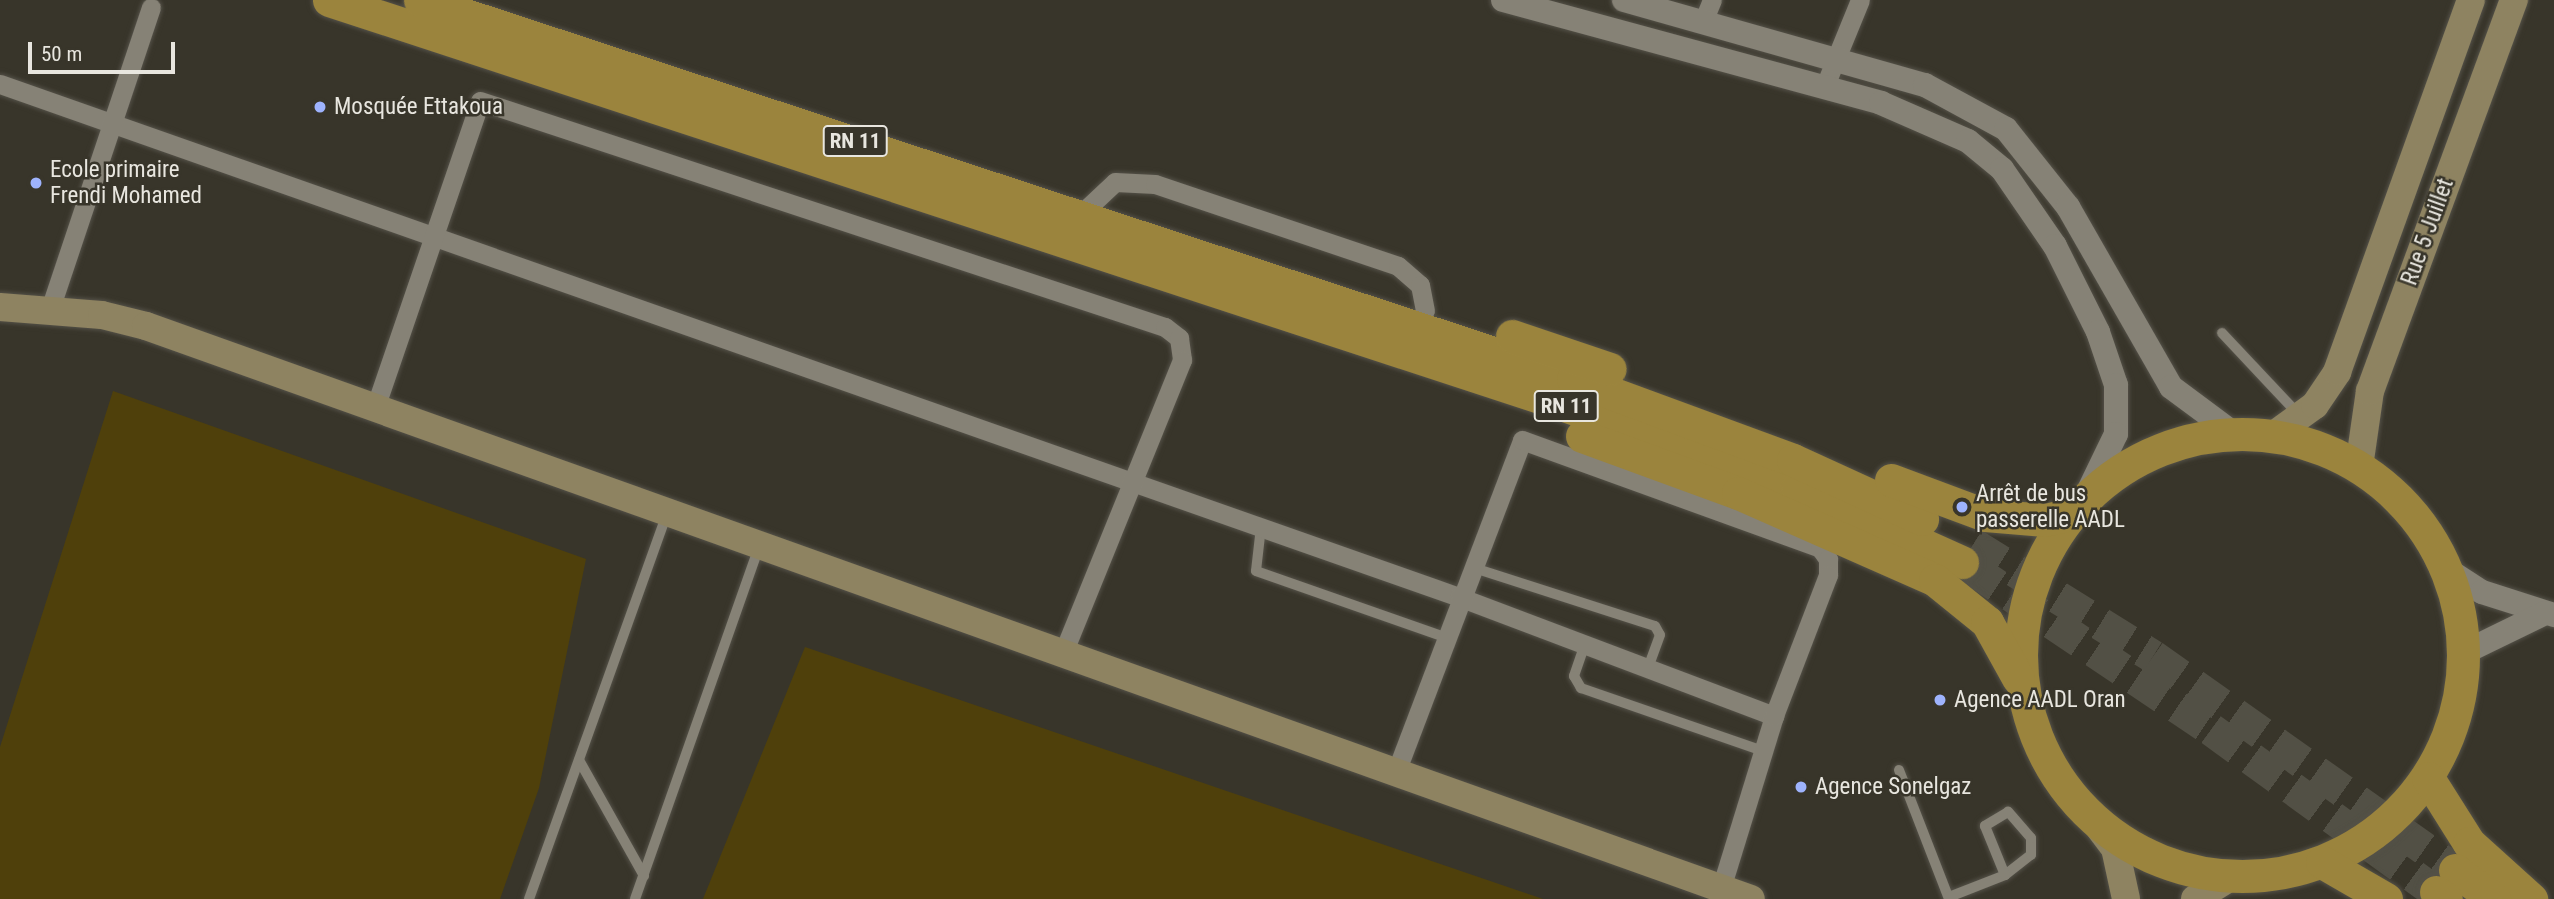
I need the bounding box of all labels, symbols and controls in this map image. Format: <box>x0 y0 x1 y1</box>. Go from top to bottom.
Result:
scale bar <box>32 28 178 72</box>
text: 50 m <box>41 42 82 66</box>
place label: Mosquée Ettakoua <box>334 93 503 121</box>
marker: Mosquée Ettakoua <box>312 99 328 115</box>
road number: RN 11 <box>822 124 888 158</box>
place label: Ecole primaire Frendi Mohamed <box>50 156 202 210</box>
marker: Ecole primaire Frendi Mohamed <box>28 175 44 191</box>
street label: Rue 5 Juillet <box>2396 175 2460 289</box>
road number: RN 11 <box>1533 388 1599 424</box>
place label: Arrêt de bus passerelle AADL <box>1976 480 2125 534</box>
marker: Arrêt de bus passerelle AADL <box>1954 499 1970 515</box>
place label: Agence AADL Oran <box>1954 686 2126 714</box>
marker: Agence AADL Oran <box>1932 692 1948 708</box>
place label: Agence Sonelgaz <box>1815 773 1971 801</box>
marker: Agence Sonelgaz <box>1793 779 1809 795</box>

